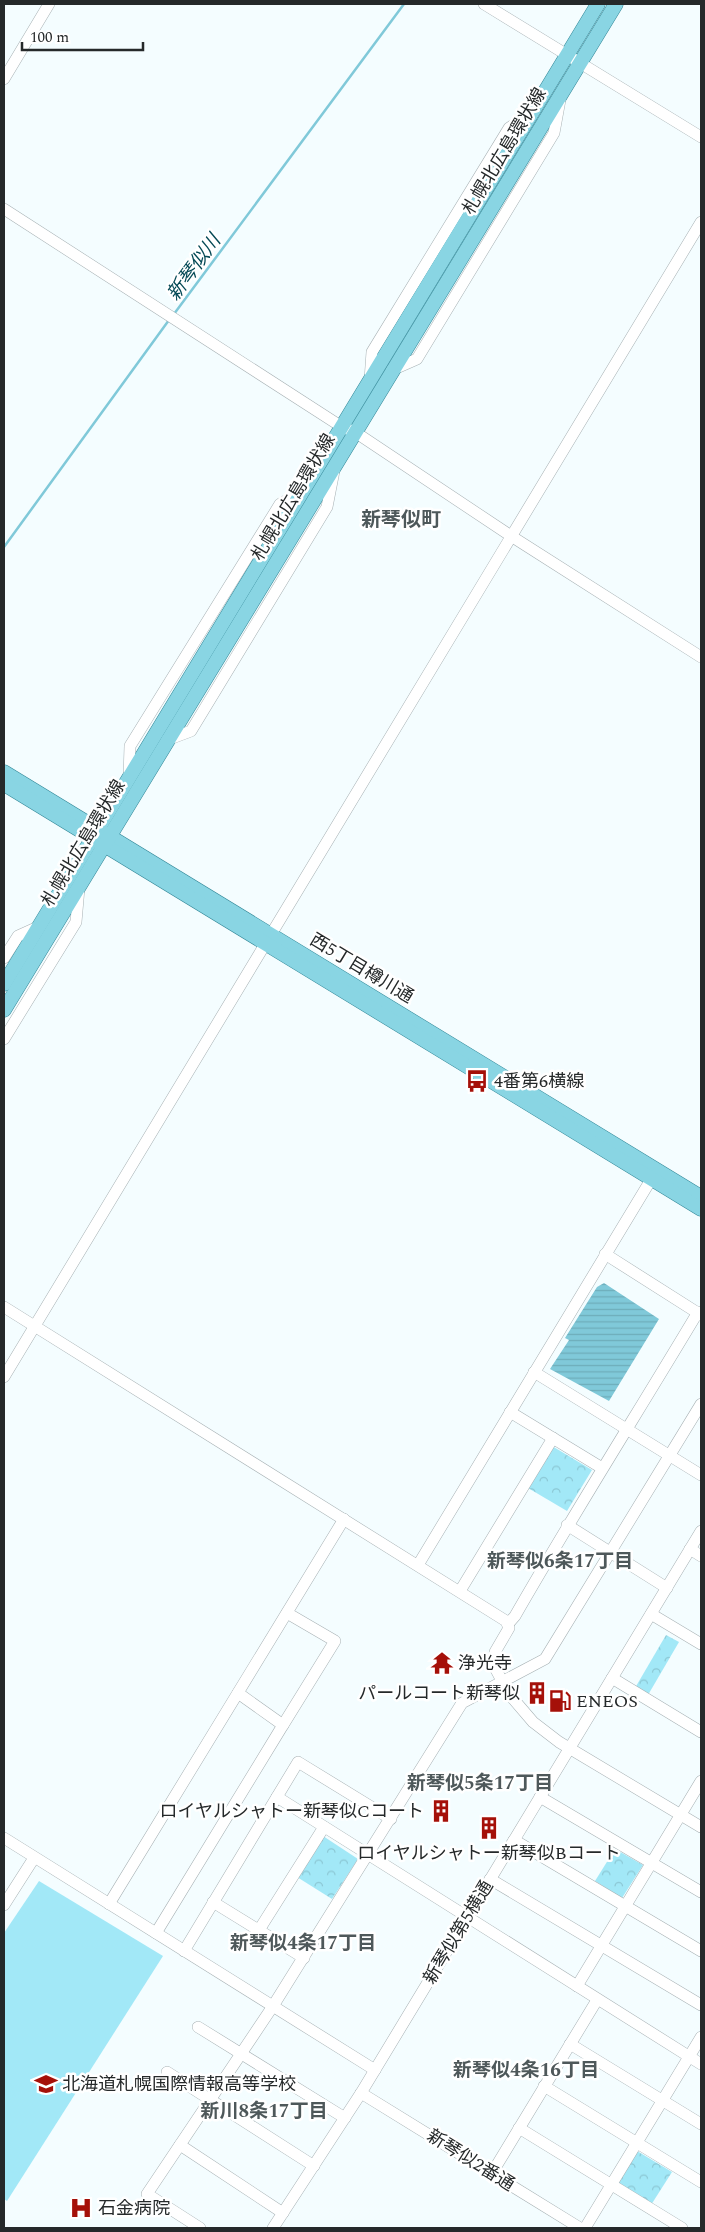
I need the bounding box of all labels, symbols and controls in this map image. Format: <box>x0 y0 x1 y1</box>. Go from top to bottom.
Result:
scale bar <box>22 20 144 52</box>
text: 100 m <box>30 26 69 49</box>
street label: 札幌北広島環状線 <box>456 83 553 220</box>
water label: 新琴似川 <box>160 227 229 307</box>
street label: 札幌北広島環状線 <box>245 429 342 566</box>
district label: 新琴似町 <box>361 505 441 535</box>
street label: 札幌北広島環状線 <box>35 775 132 912</box>
street label: 西5丁目樽川通 <box>305 927 419 1010</box>
bus stop icon: 4番第6横線 <box>464 1068 490 1094</box>
place label: 4番第6横線 <box>494 1068 584 1095</box>
district label: 新琴似6条17丁目 <box>487 1547 633 1576</box>
temple icon: 浄光寺 <box>429 1650 455 1676</box>
place label: 浄光寺 <box>458 1650 512 1677</box>
place label: パールコート新琴似 <box>358 1680 520 1707</box>
building icon: パールコート新琴似 <box>524 1680 550 1706</box>
fuel station icon: ENEOS <box>547 1688 573 1714</box>
place label: ENEOS <box>576 1688 638 1715</box>
district label: 新琴似5条17丁目 <box>407 1769 553 1798</box>
place label: ロイヤルシャトー新琴似Cコート <box>159 1798 424 1825</box>
building icon: ロイヤルシャトー新琴似Cコート <box>428 1798 454 1824</box>
building icon: ロイヤルシャトー新琴似Bコート <box>476 1815 502 1841</box>
place label: ロイヤルシャトー新琴似Bコート <box>357 1840 621 1867</box>
street label: 新琴似第5横通 <box>417 1875 500 1989</box>
district label: 新琴似4条17丁目 <box>230 1929 376 1958</box>
district label: 新琴似4条16丁目 <box>453 2056 599 2085</box>
school or university icon: 北海道札幌国際情報高等学校 <box>33 2071 59 2097</box>
place label: 北海道札幌国際情報高等学校 <box>62 2071 296 2098</box>
district label: 新川8条17丁目 <box>201 2097 327 2126</box>
street label: 新琴似2番通 <box>422 2123 520 2198</box>
hospital icon: 石金病院 <box>68 2195 94 2221</box>
place label: 石金病院 <box>98 2195 170 2222</box>

